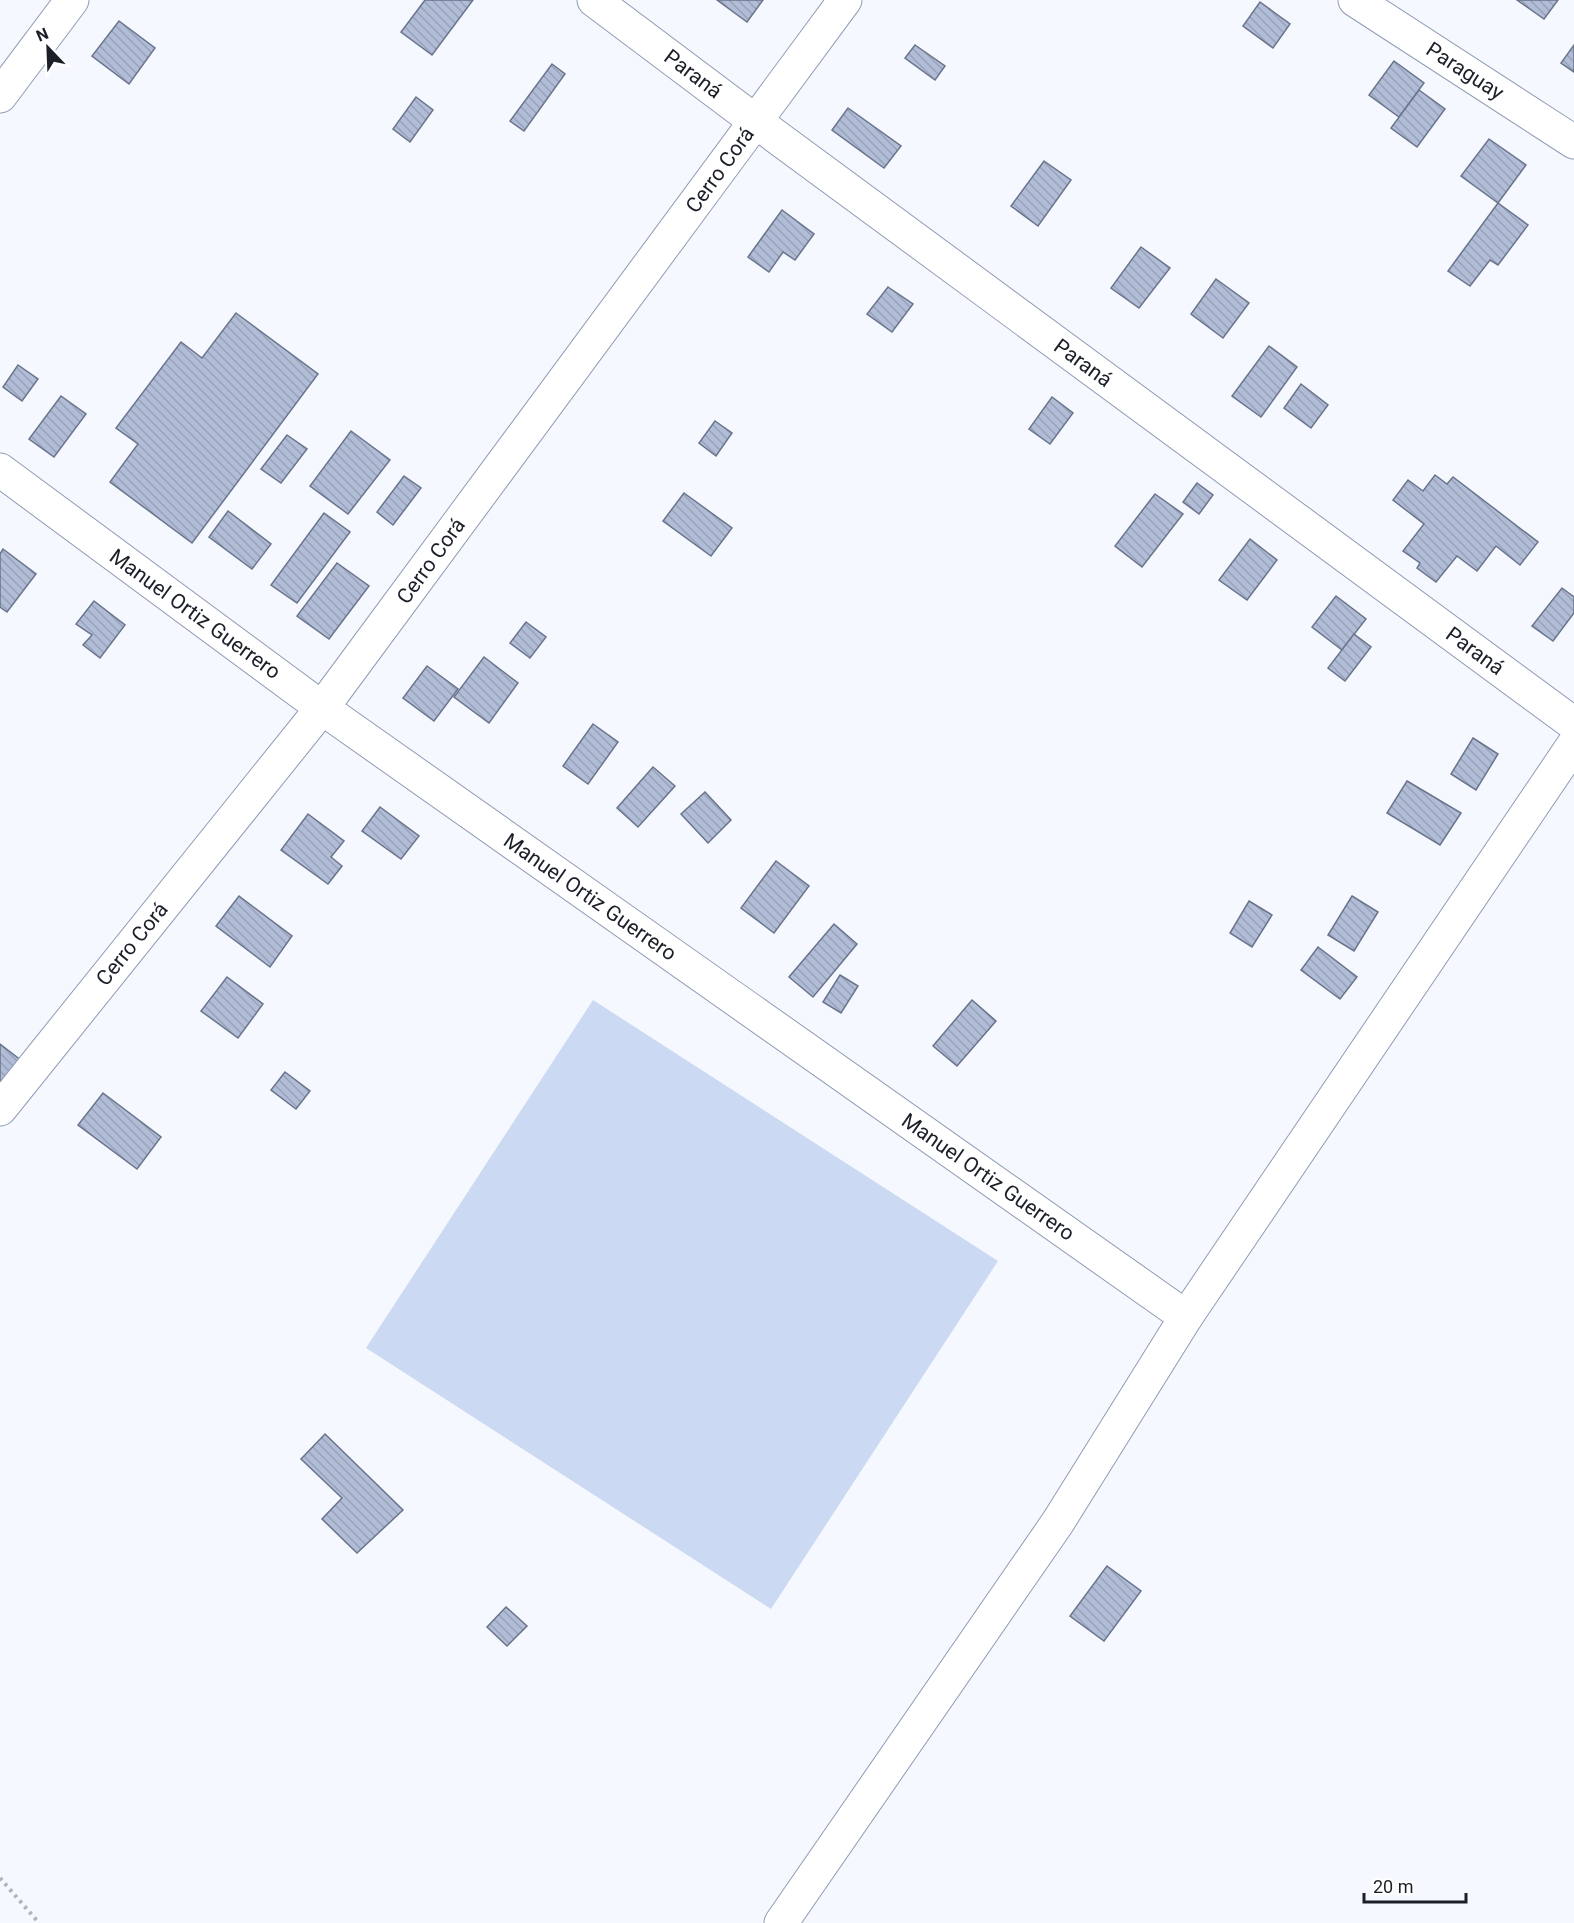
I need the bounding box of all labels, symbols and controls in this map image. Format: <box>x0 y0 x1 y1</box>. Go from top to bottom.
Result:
north arrow <box>18 18 78 78</box>
text: N <box>33 24 51 46</box>
street label: Paraguay <box>1422 37 1508 105</box>
street label: Paraná <box>660 45 726 103</box>
street label: Cerro Corá <box>681 123 759 217</box>
street label: Paraná <box>1049 334 1117 392</box>
street label: Cerro Corá <box>392 514 470 608</box>
street label: Manuel Ortiz Guerrero <box>105 544 285 684</box>
street label: Paraná <box>1441 622 1509 680</box>
street label: Manuel Ortiz Guerrero <box>499 828 681 966</box>
street label: Cerro Corá <box>91 898 173 990</box>
street label: Manuel Ortiz Guerrero <box>897 1108 1079 1246</box>
scale bar <box>1364 1866 1466 1904</box>
text: 20 m <box>1373 1876 1413 1897</box>

